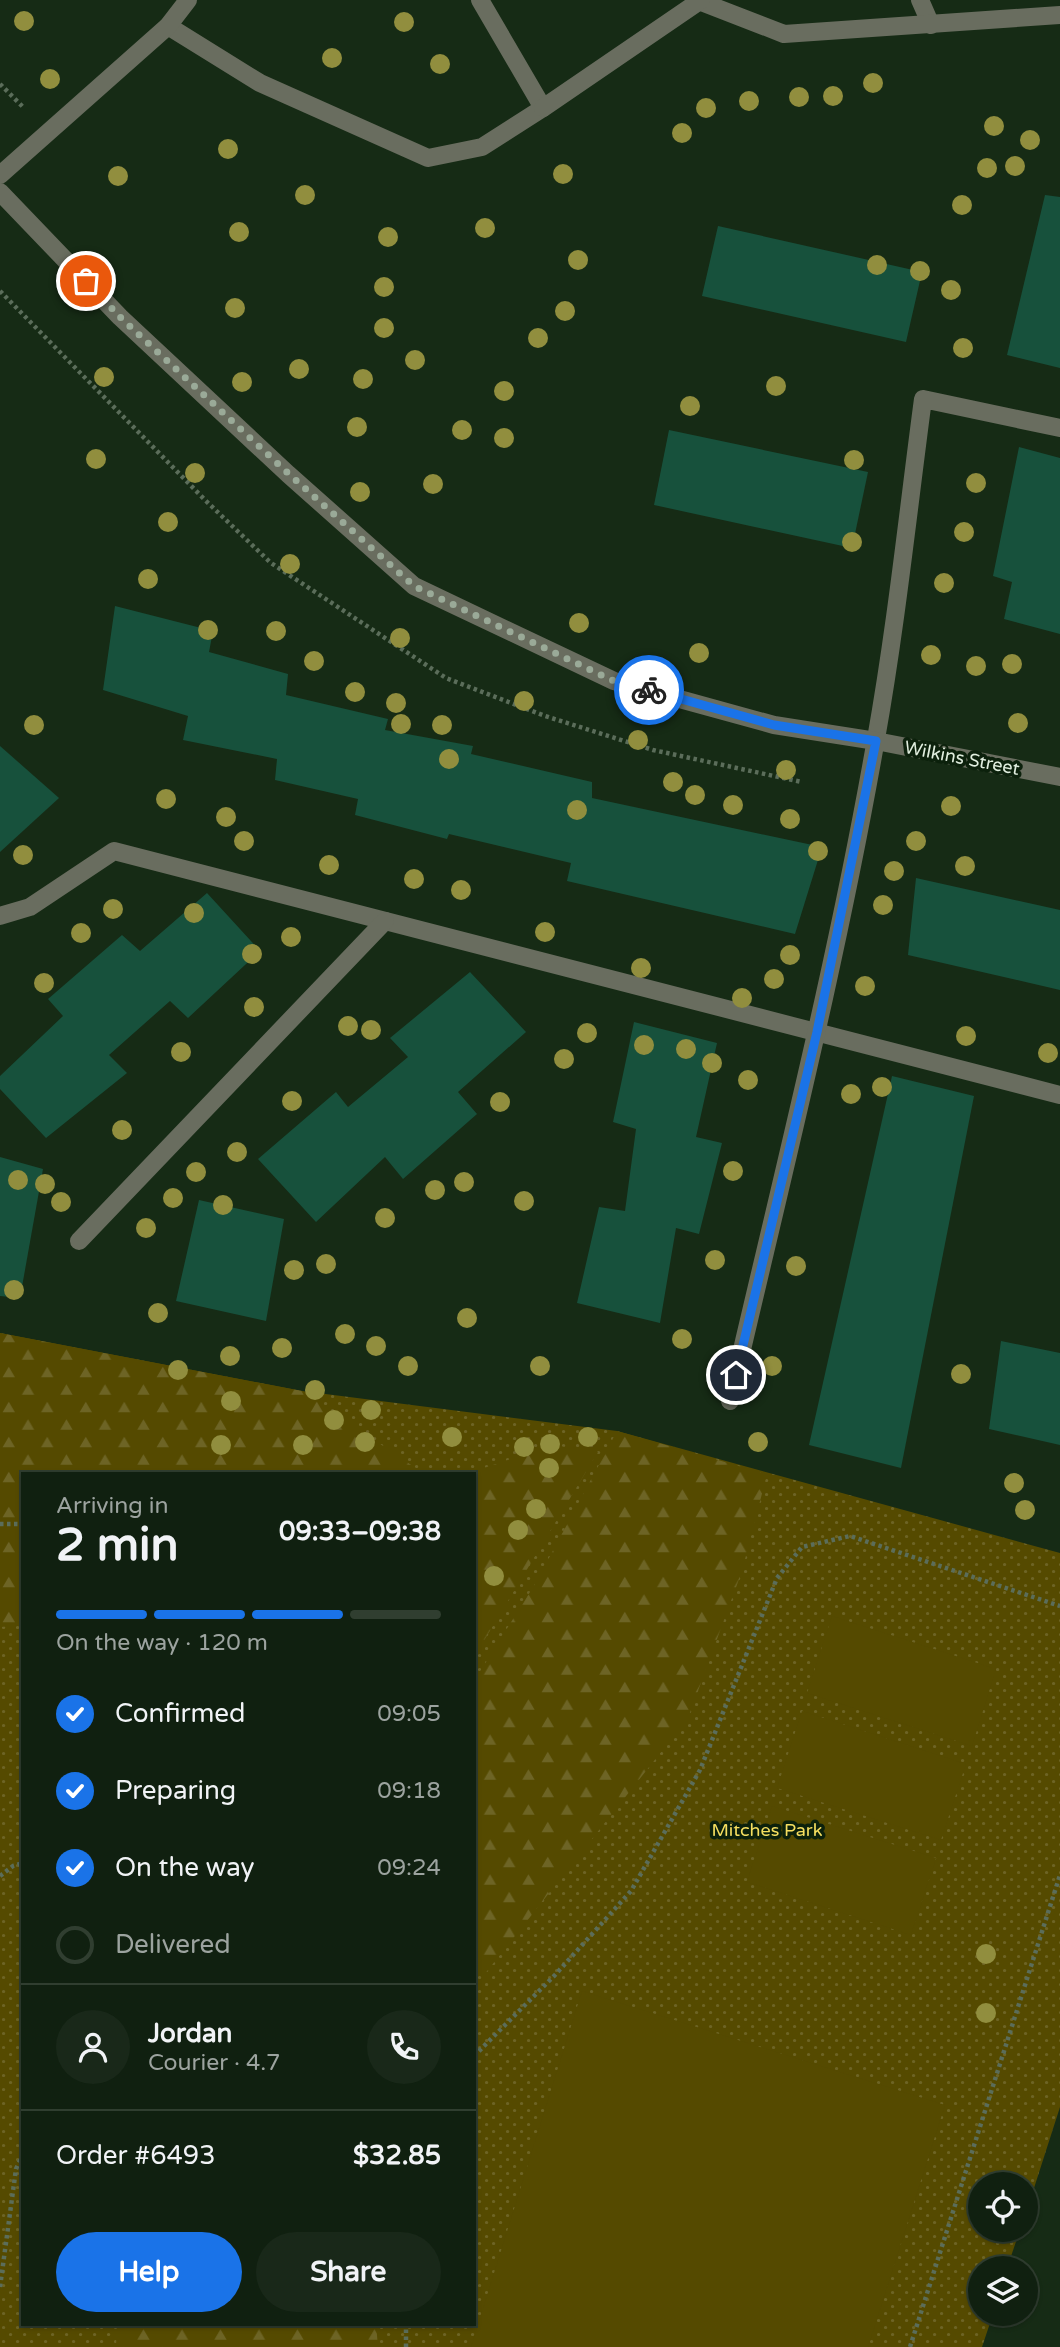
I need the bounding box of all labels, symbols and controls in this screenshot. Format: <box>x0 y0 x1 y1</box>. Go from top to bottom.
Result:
pin <box>56 251 116 311</box>
icon: bag <box>67 262 105 300</box>
courier <box>614 655 684 725</box>
icon: bike <box>630 671 668 709</box>
street label: Wilkins Street <box>902 736 1022 780</box>
pin <box>706 1345 766 1405</box>
icon: home <box>717 1356 755 1394</box>
text: Arriving in <box>56 1492 169 1520</box>
text: 09:33–09:38 <box>279 1516 441 1547</box>
text: 2 min <box>56 1518 179 1573</box>
text: On the way · 120 m <box>56 1629 268 1657</box>
icon: check <box>56 1695 94 1733</box>
text: Confirmed <box>115 1698 245 1729</box>
text: 09:05 <box>377 1700 441 1728</box>
icon: check <box>56 1772 94 1810</box>
text: Preparing <box>115 1775 236 1806</box>
text: 09:18 <box>377 1777 441 1805</box>
park label: Mitches Park <box>712 1819 823 1841</box>
icon: check <box>56 1849 94 1887</box>
text: On the way <box>115 1852 255 1883</box>
text: 09:24 <box>377 1854 441 1882</box>
text: Delivered <box>115 1929 231 1960</box>
button: person <box>56 2010 130 2084</box>
button: phone <box>367 2010 441 2084</box>
text: Jordan <box>148 2018 232 2049</box>
text: Courier · 4.7 <box>148 2049 281 2077</box>
text: Order #6493 <box>56 2140 216 2171</box>
text: $32.85 <box>353 2140 441 2171</box>
map controls <box>968 2172 1038 2326</box>
button: locate <box>968 2172 1038 2242</box>
button: Help <box>56 2232 242 2312</box>
button: Share <box>256 2232 441 2312</box>
button: layers <box>968 2256 1038 2326</box>

